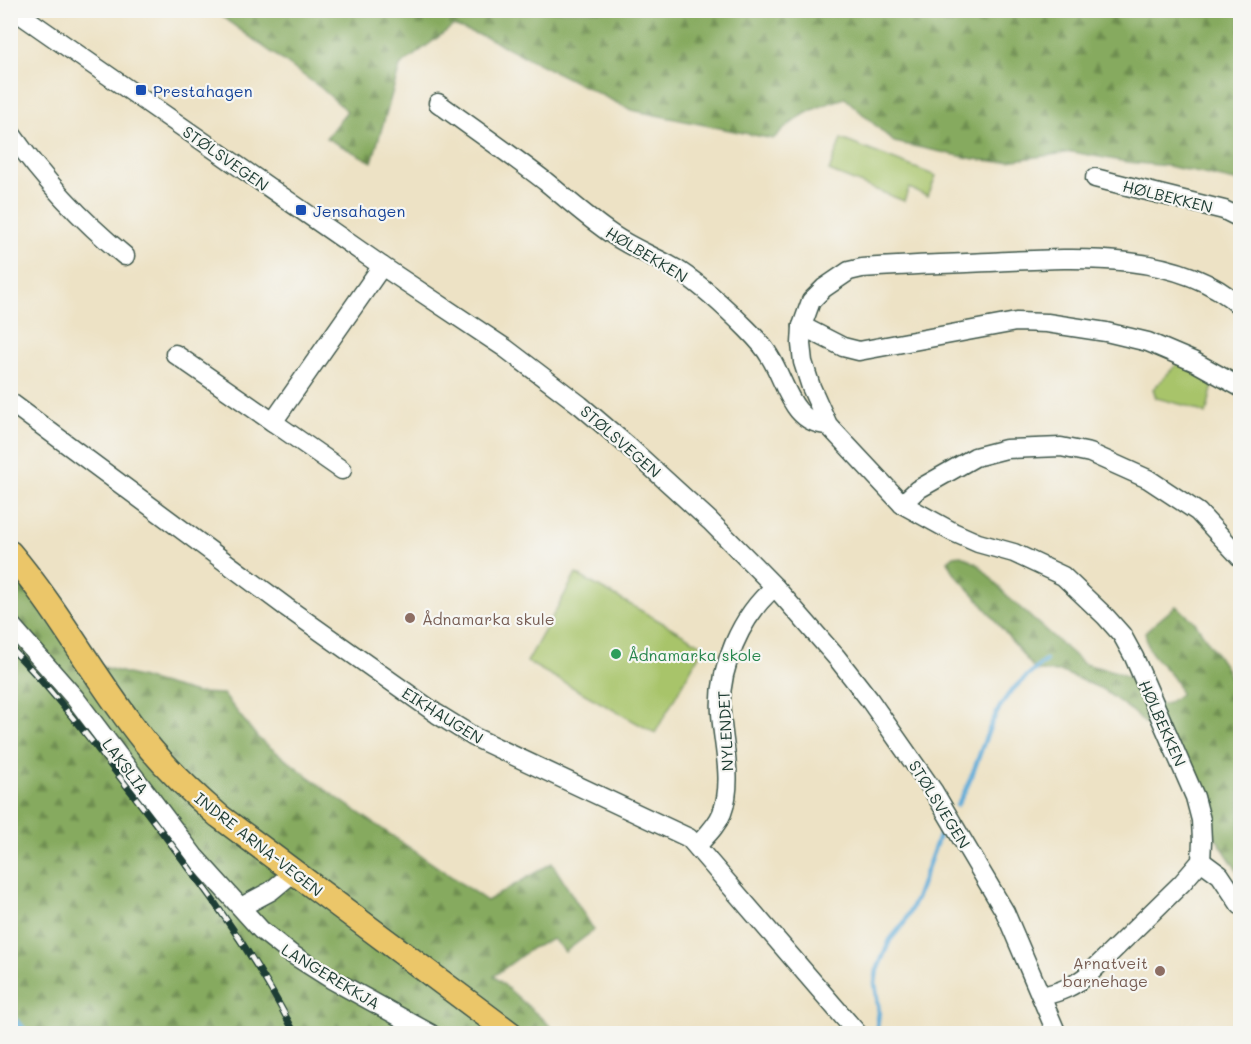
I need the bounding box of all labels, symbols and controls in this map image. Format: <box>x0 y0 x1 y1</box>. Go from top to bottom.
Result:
place label: Prestahagen <box>153 80 253 101</box>
marker: Prestahagen <box>134 83 148 97</box>
street label: STØLSVEGEN <box>179 121 273 195</box>
street label: HØLBEKKEN <box>1121 175 1215 217</box>
place label: Jensahagen <box>313 200 405 221</box>
marker: Jensahagen <box>294 203 308 217</box>
street label: HØLBEKKEN <box>602 221 692 287</box>
street label: STØLSVEGEN <box>576 400 666 482</box>
place label: Ådnamarka skule <box>422 608 555 629</box>
marker: Ådnamarka skule <box>403 611 417 625</box>
place label: Ådnamarka skole <box>628 644 761 665</box>
marker: Ådnamarka skole <box>609 647 623 661</box>
street label: HØLBEKKEN <box>1135 677 1191 769</box>
street label: EIKHAUGEN <box>398 682 488 748</box>
street label: NYLENDET <box>712 690 738 772</box>
street label: LAKSLIA <box>98 734 154 798</box>
street label: STØLSVEGEN <box>905 756 975 852</box>
street label: INDRE ARNA-VEGEN <box>190 787 328 901</box>
street label: LANGEREKKJA <box>278 938 384 1014</box>
place label: Arnatveit barnehage <box>1063 952 1148 991</box>
marker: Arnatveit barnehage <box>1153 964 1167 978</box>

